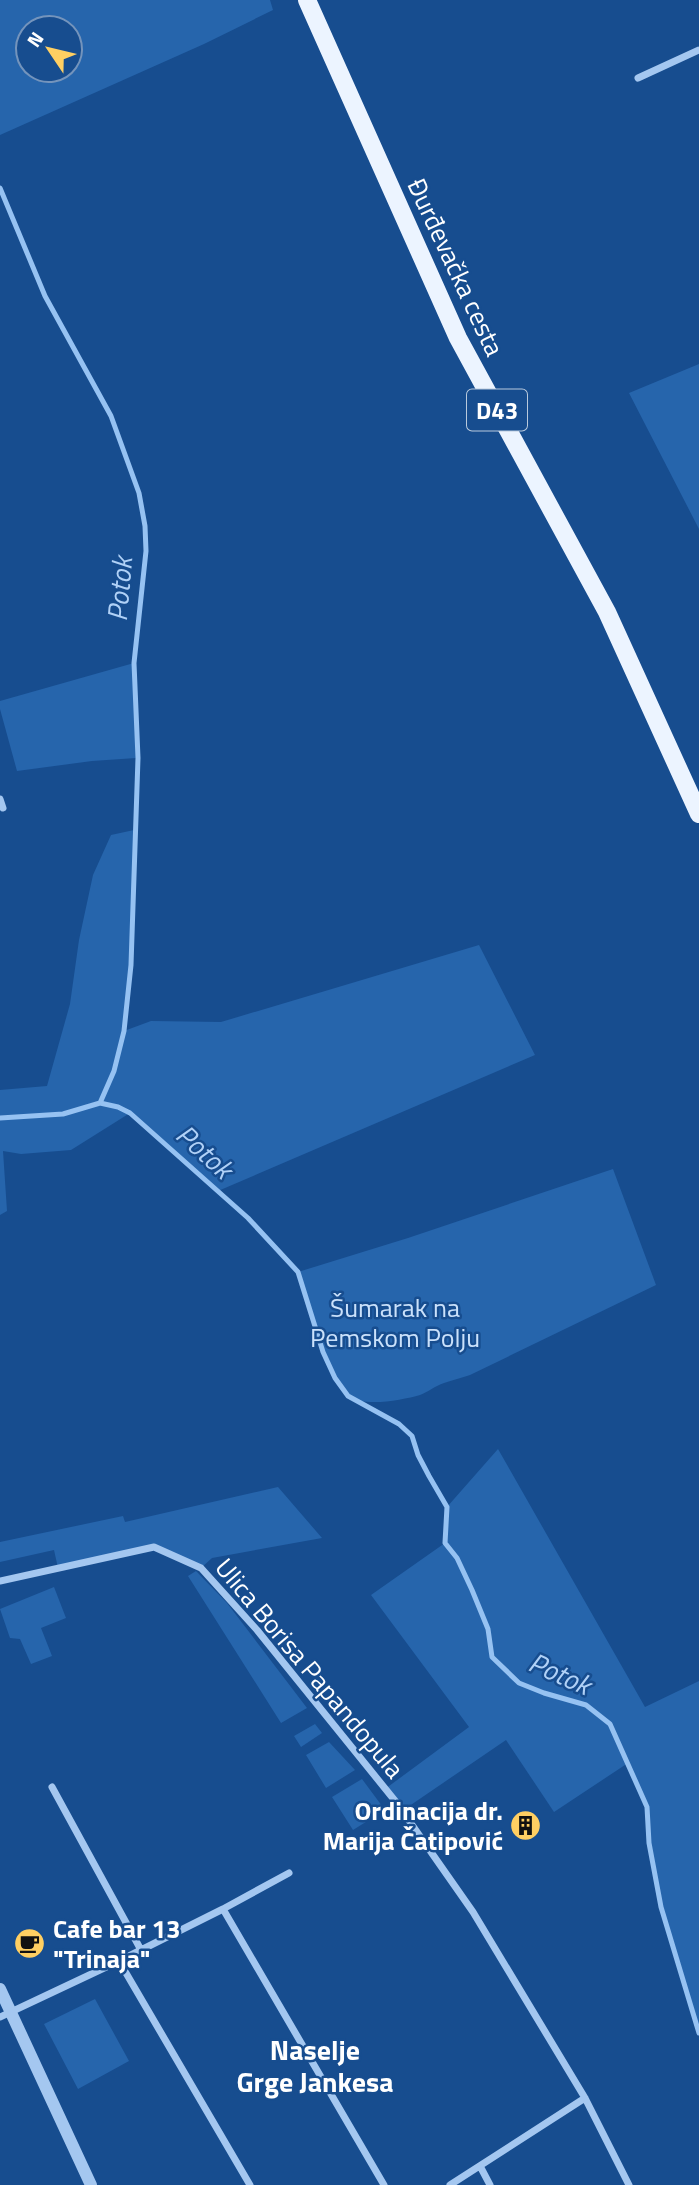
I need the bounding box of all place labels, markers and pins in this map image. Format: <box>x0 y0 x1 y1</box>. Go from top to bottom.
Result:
place label: Ordinacija dr. Marija Čatipović <box>323 1791 503 1860</box>
building icon: Ordinacija dr. Marija Čatipović <box>509 1808 543 1842</box>
place label: Cafe bar 13 "Trinaja" <box>53 1909 181 1978</box>
cafe icon: Cafe bar 13 "Trinaja" <box>13 1926 47 1960</box>

